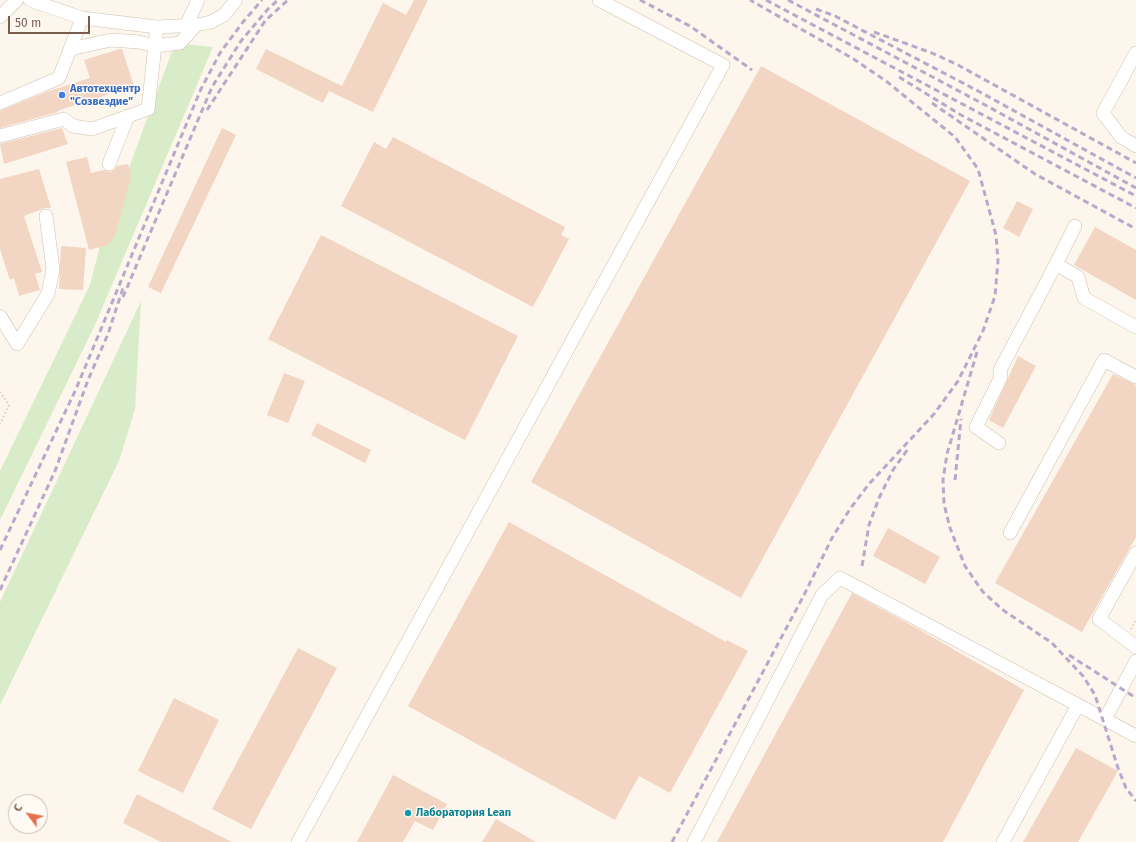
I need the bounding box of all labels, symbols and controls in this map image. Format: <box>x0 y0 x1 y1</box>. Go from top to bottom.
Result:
scale bar <box>10 8 92 34</box>
text: 50 m <box>15 16 41 30</box>
place label: Автотехцентр "Созвездие" <box>70 82 141 108</box>
marker: Автотехцентр "Созвездие" <box>57 90 67 100</box>
north arrow <box>8 794 48 834</box>
text: С <box>11 802 25 814</box>
place label: Лаборатория Lean <box>416 806 511 820</box>
marker: Лаборатория Lean <box>403 808 413 818</box>

